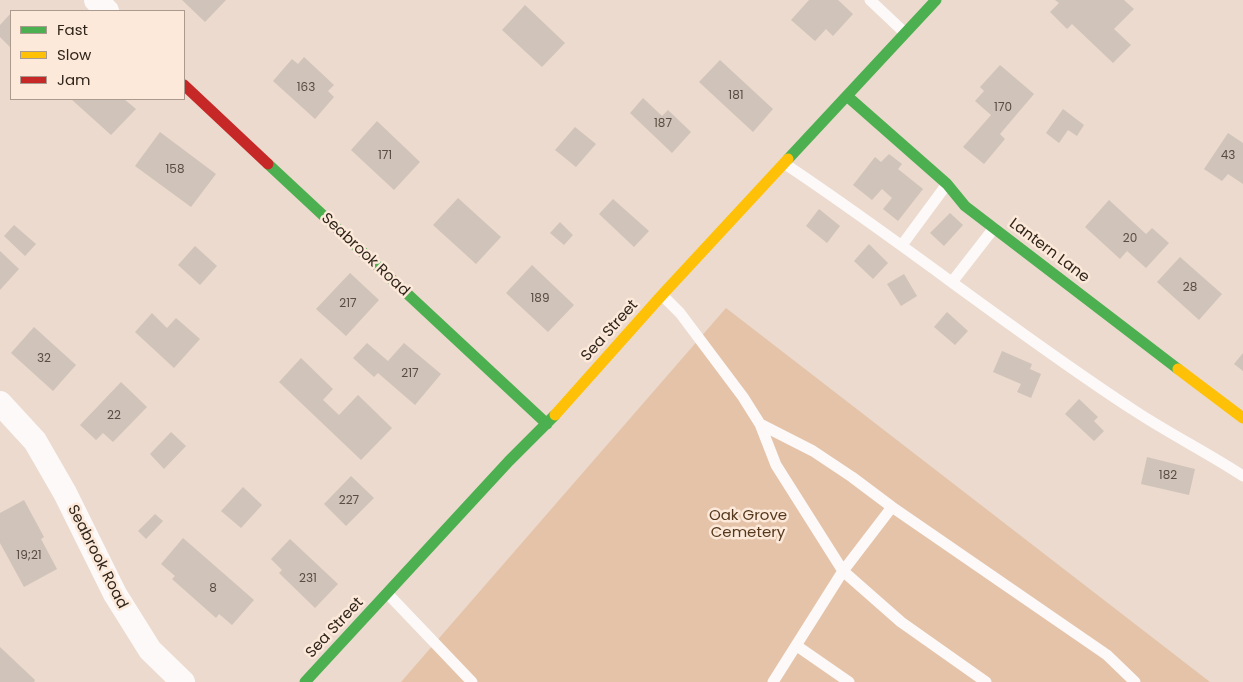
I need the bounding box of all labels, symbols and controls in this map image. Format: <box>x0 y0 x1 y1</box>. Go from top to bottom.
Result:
legend <box>10 10 185 100</box>
text: Fast <box>57 19 88 40</box>
text: Slow <box>57 44 91 65</box>
text: Jam <box>57 69 91 90</box>
house number: 163 <box>297 81 315 95</box>
house number: 181 <box>728 89 744 103</box>
house number: 170 <box>994 101 1012 115</box>
house number: 187 <box>654 117 672 131</box>
house number: 171 <box>378 149 392 163</box>
house number: 43 <box>1221 149 1235 163</box>
house number: 158 <box>166 163 184 177</box>
street label: Seabrook Road <box>317 210 413 300</box>
street label: Lantern Lane <box>1005 215 1093 287</box>
house number: 20 <box>1123 232 1137 246</box>
house number: 28 <box>1183 281 1197 295</box>
house number: 189 <box>531 292 549 306</box>
house number: 217 <box>339 297 357 311</box>
street label: Sea Street <box>578 297 642 365</box>
house number: 32 <box>37 352 51 366</box>
house number: 217 <box>401 367 419 381</box>
house number: 22 <box>107 409 121 423</box>
house number: 182 <box>1159 469 1177 483</box>
house number: 227 <box>339 494 359 508</box>
street label: Seabrook Road <box>63 502 131 612</box>
park label: Oak Grove Cemetery <box>709 507 787 542</box>
house number: 19;21 <box>16 549 42 563</box>
house number: 231 <box>299 572 317 586</box>
house number: 8 <box>209 582 217 596</box>
street label: Sea Street <box>302 594 368 662</box>

